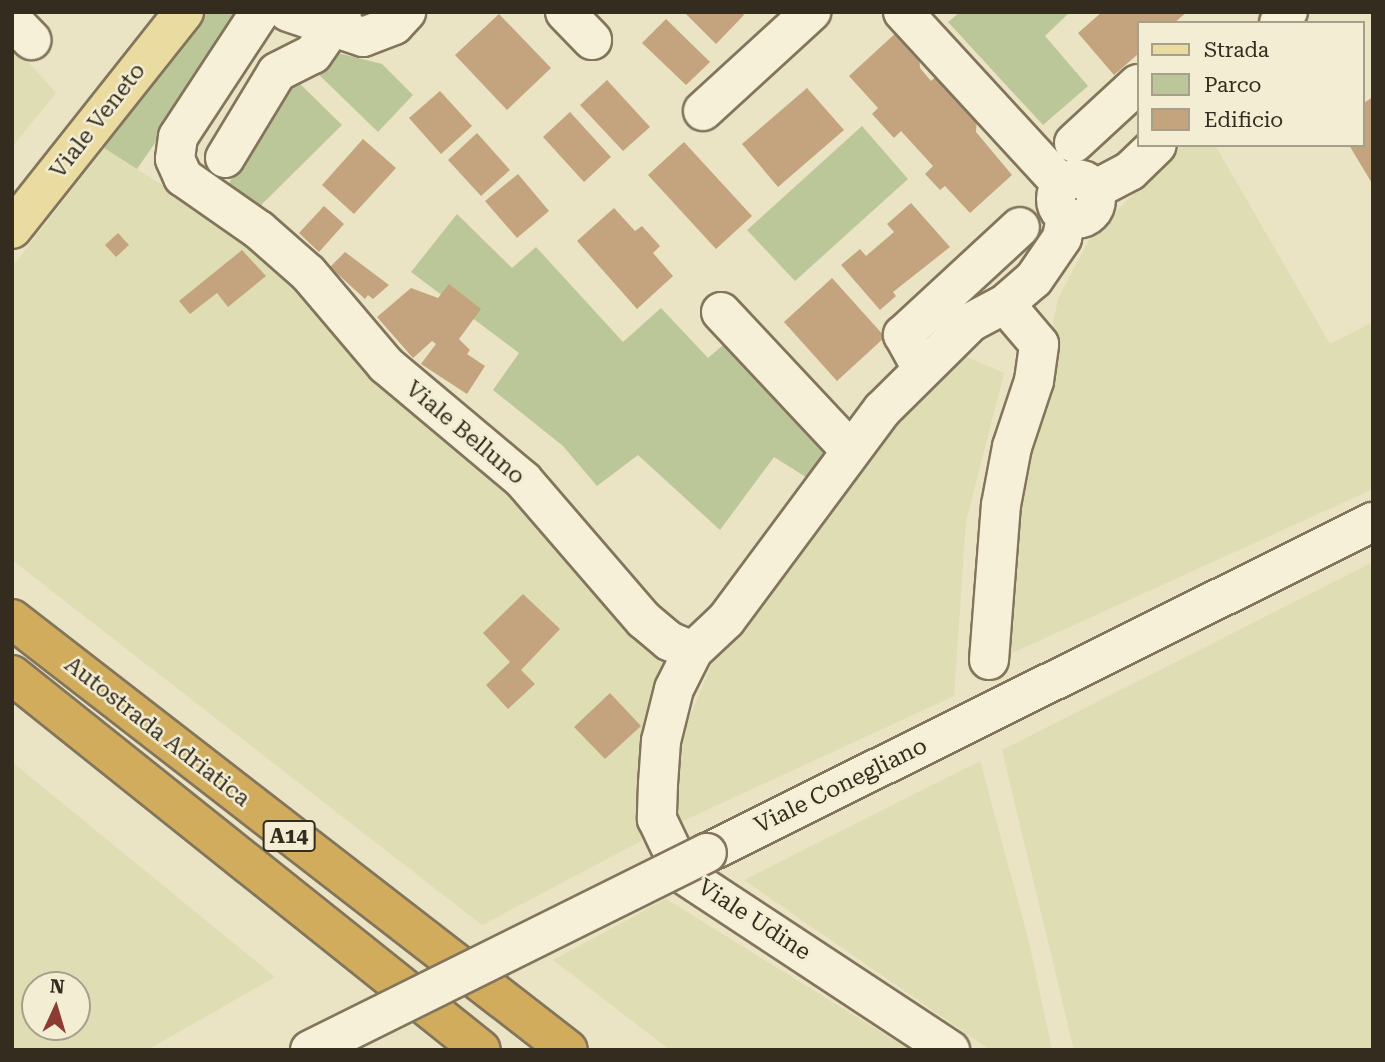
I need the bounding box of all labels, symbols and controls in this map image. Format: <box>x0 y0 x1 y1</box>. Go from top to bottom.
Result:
legend <box>1136 21 1364 147</box>
text: Strada <box>1204 38 1269 62</box>
street label: Viale Veneto <box>44 58 152 184</box>
text: Parco <box>1204 73 1261 97</box>
text: Edificio <box>1204 108 1283 132</box>
street label: Viale Belluno <box>400 375 530 491</box>
street label: Autostrada Adriatica <box>59 651 255 813</box>
street label: Viale Conegliano <box>750 732 932 840</box>
road number: A14 <box>261 818 317 854</box>
street label: Viale Udine <box>693 873 815 967</box>
north arrow <box>21 971 91 1041</box>
text: N <box>49 975 65 999</box>

